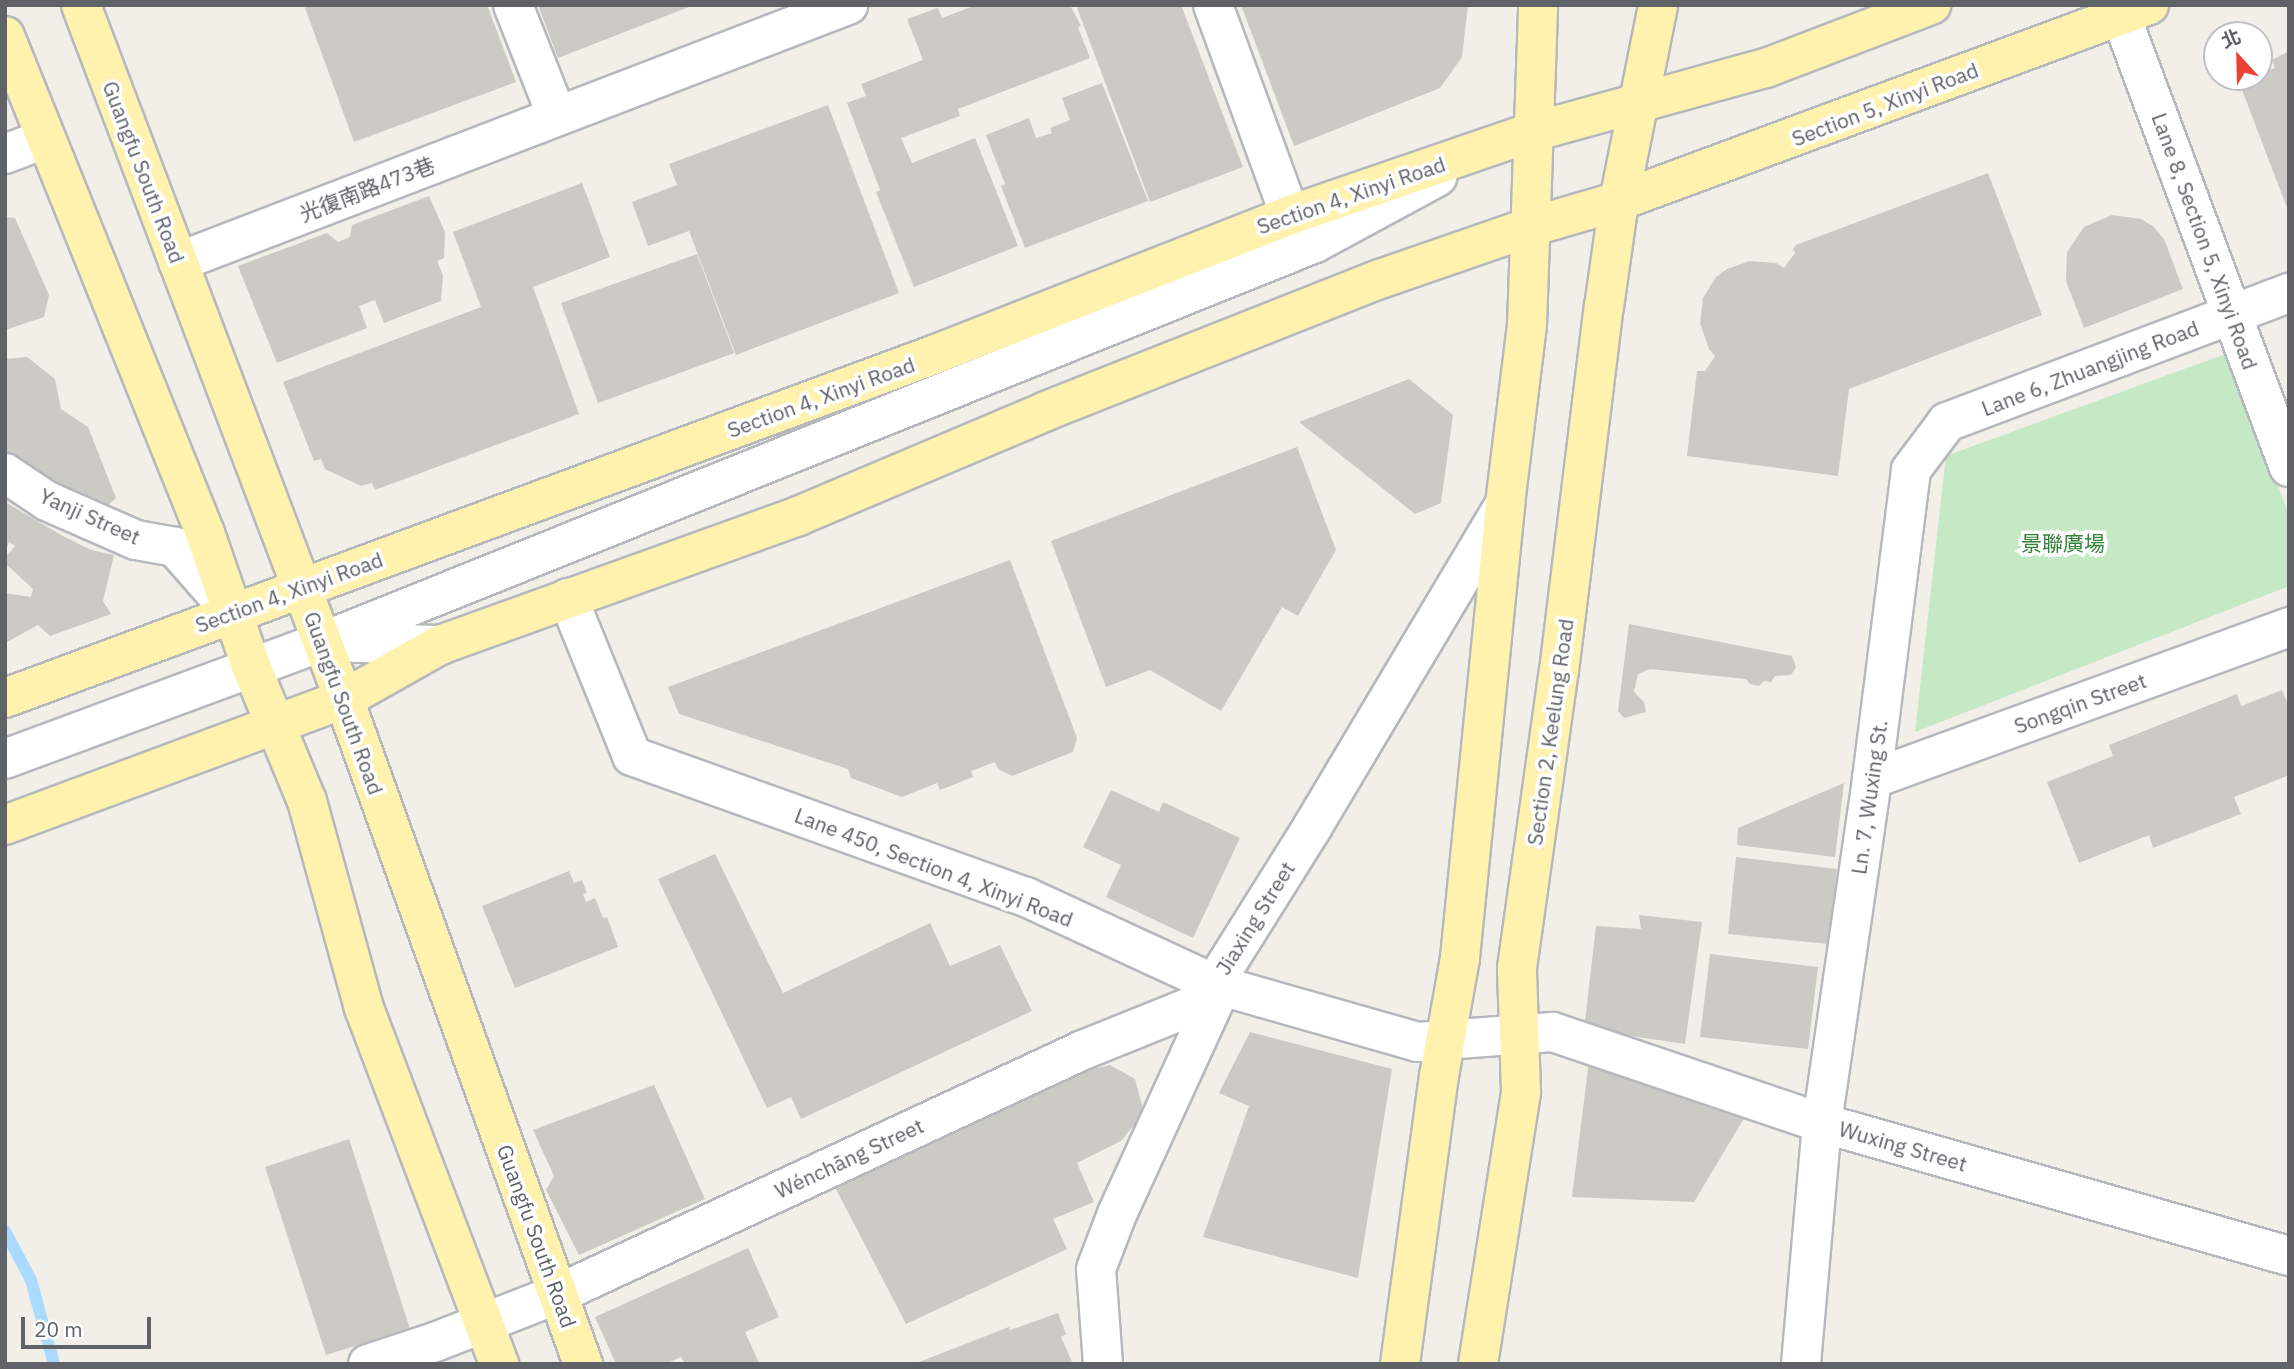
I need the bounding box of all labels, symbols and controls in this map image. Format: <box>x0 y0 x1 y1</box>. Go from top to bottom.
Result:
north arrow <box>2203 21 2273 91</box>
text: 北 <box>2218 24 2244 53</box>
street label: Section 5, Xinyi Road <box>1788 57 1982 151</box>
street label: Guangfu South Road <box>98 77 190 267</box>
street label: Lane 8, Section 5, Xinyi Road <box>2147 109 2263 373</box>
street label: Section 4, Xinyi Road <box>1253 151 1449 239</box>
street label: 光復南路473巷 <box>296 152 438 226</box>
street label: Lane 6, Zhuangjing Road <box>1978 315 2202 421</box>
street label: Section 4, Xinyi Road <box>724 351 918 443</box>
street label: Yanji Street <box>36 483 144 549</box>
park label: 景聯廣場 <box>2021 530 2105 556</box>
street label: Section 4, Xinyi Road <box>192 546 386 638</box>
street label: Guangfu South Road <box>299 608 389 798</box>
street label: Section 2, Keelung Road <box>1522 617 1578 847</box>
street label: Songqin Street <box>2010 667 2150 739</box>
street label: Ln. 7, Wuxing St. <box>1846 718 1892 876</box>
street label: Lane 450, Section 4, Xinyi Road <box>791 802 1077 932</box>
street label: Jiaxing Street <box>1210 857 1300 979</box>
street label: Wénchāng Street <box>771 1113 927 1203</box>
street label: Wuxing Street <box>1836 1116 1970 1176</box>
street label: Guangfu South Road <box>492 1141 582 1331</box>
scale bar <box>24 1302 154 1346</box>
text: 20 m <box>34 1315 83 1343</box>

